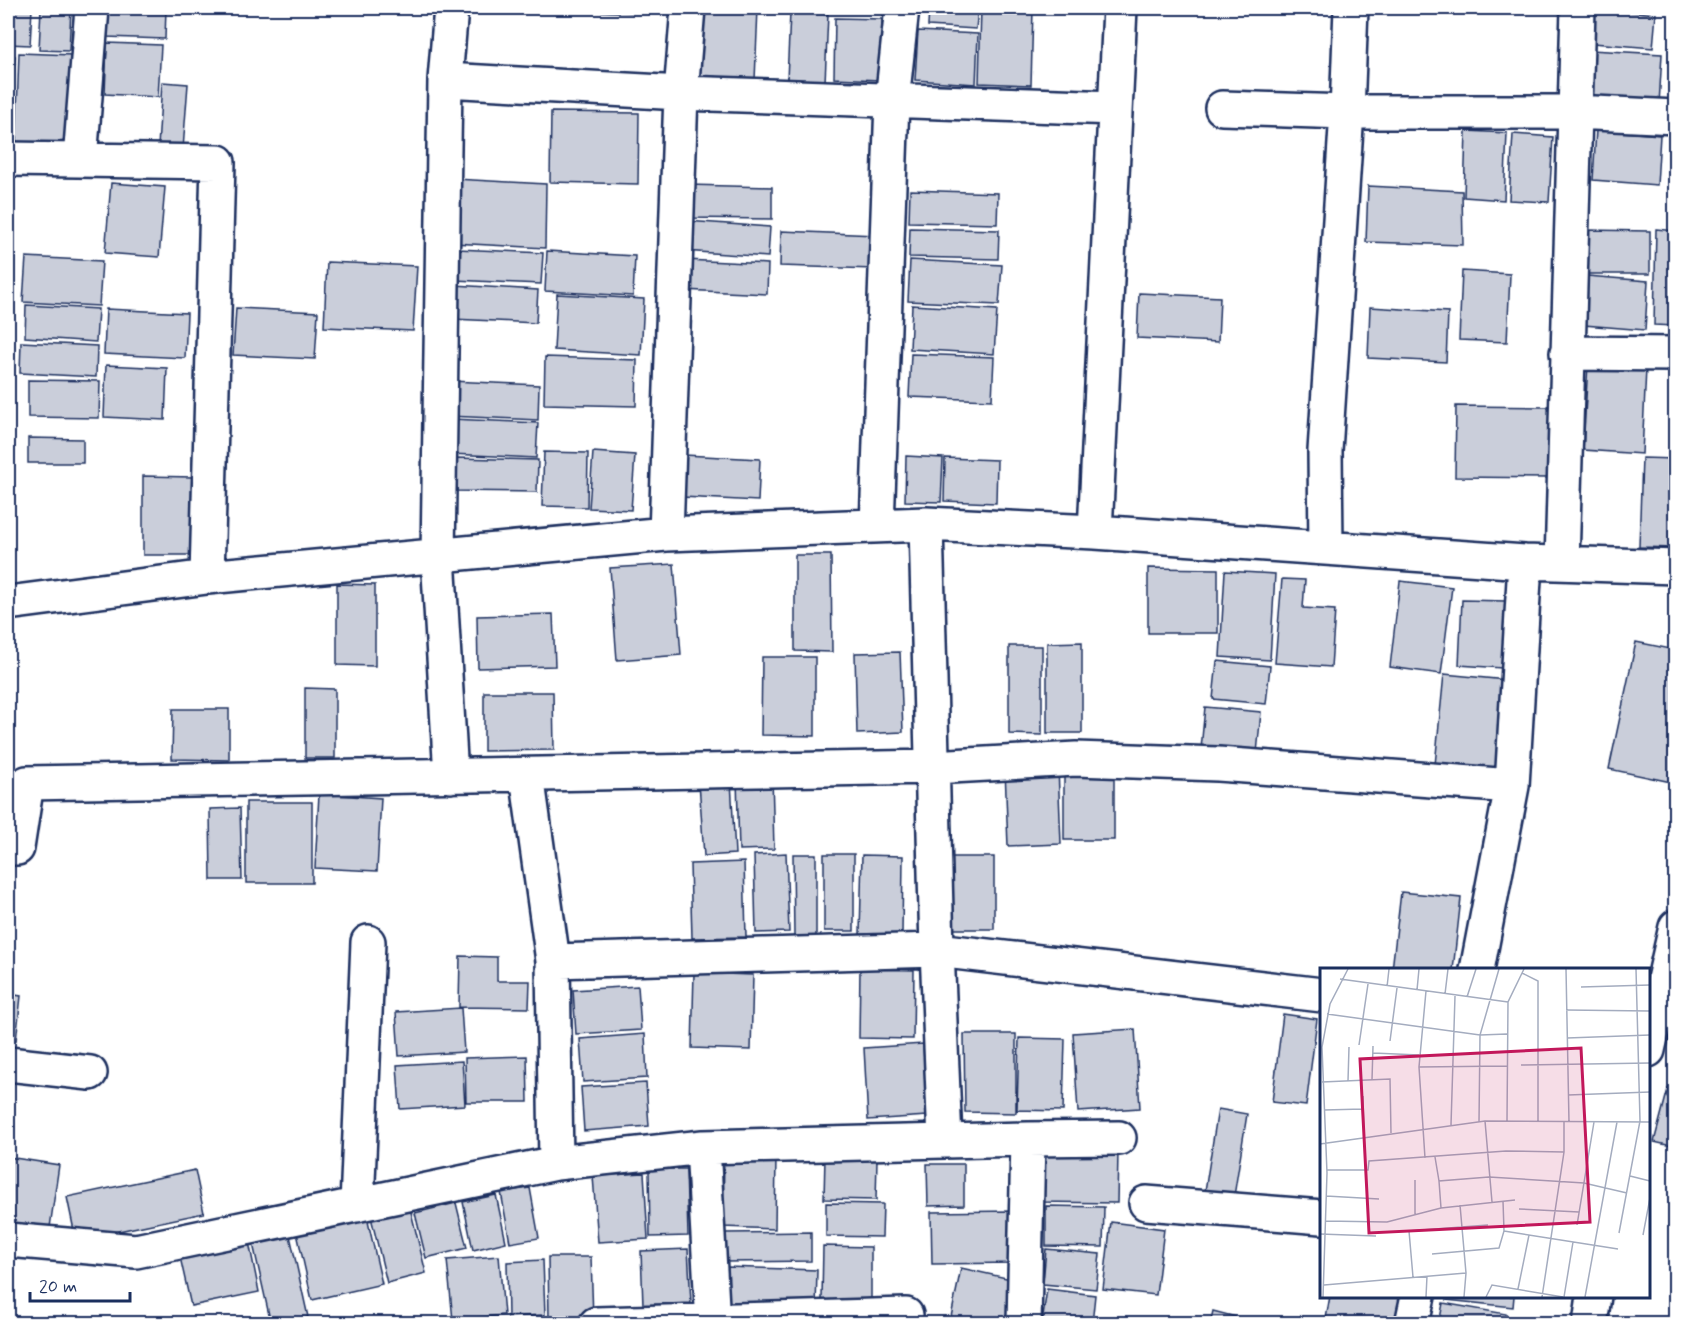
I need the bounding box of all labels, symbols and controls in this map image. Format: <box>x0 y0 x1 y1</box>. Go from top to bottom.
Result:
inset map <box>1320 968 1650 1298</box>
scale bar <box>30 1265 130 1303</box>
text: 20 m <box>39 1275 77 1299</box>

